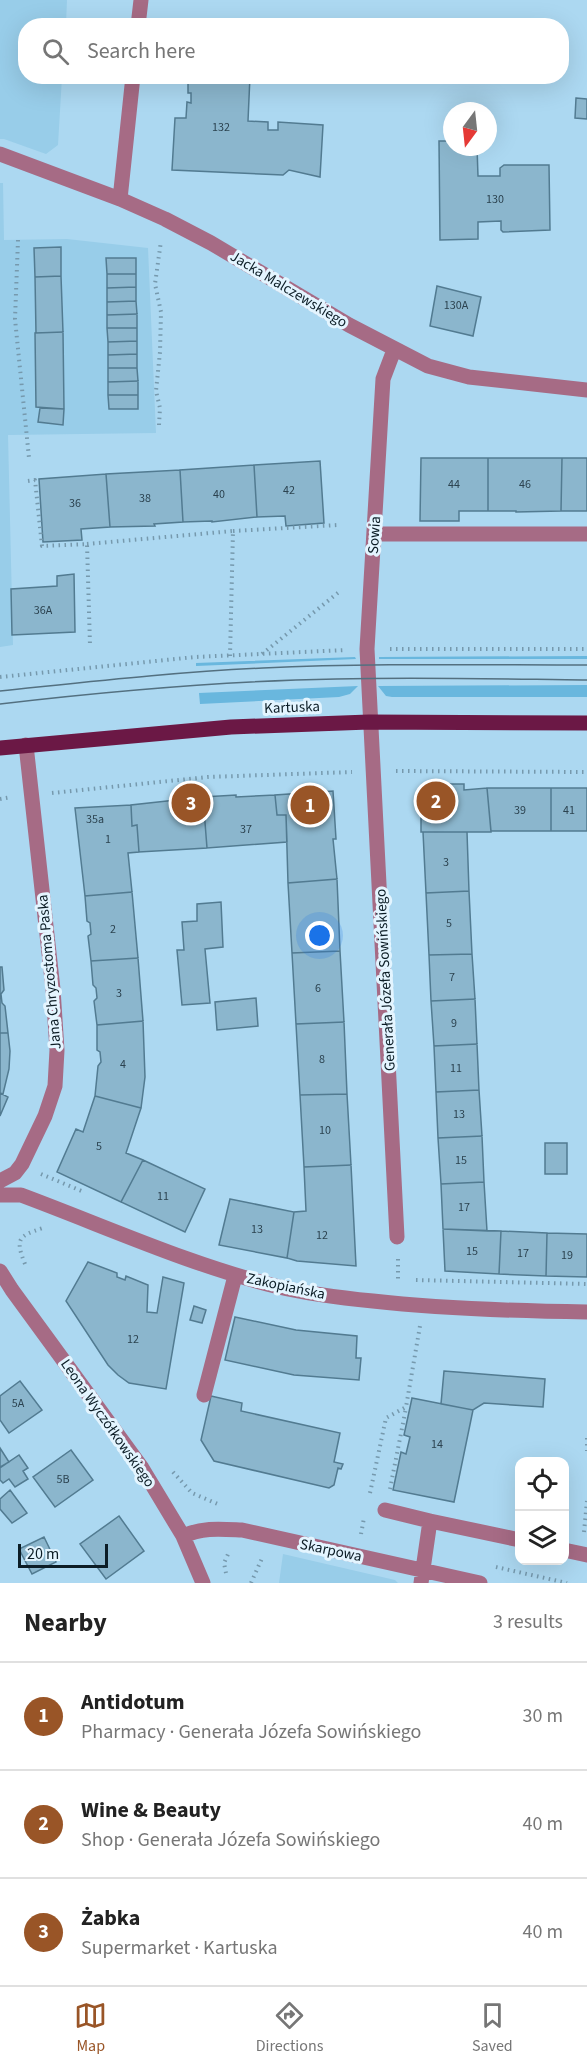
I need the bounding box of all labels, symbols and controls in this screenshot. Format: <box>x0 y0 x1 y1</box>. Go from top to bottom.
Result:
search box <box>18 18 569 84</box>
icon: search <box>39 35 72 68</box>
text: Search here <box>87 35 195 67</box>
north arrow <box>443 102 497 156</box>
house number: 132 <box>212 119 230 136</box>
house number: 130 <box>486 191 504 208</box>
street label: Jacka Malczewskiego <box>226 246 351 333</box>
house number: 130A <box>444 297 469 314</box>
house number: 44 <box>448 476 460 493</box>
house number: 46 <box>519 476 531 493</box>
house number: 42 <box>283 482 295 499</box>
house number: 40 <box>213 486 225 503</box>
house number: 38 <box>139 490 151 507</box>
house number: 36 <box>69 495 81 512</box>
street label: Sowia <box>363 515 386 555</box>
house number: 36A <box>34 602 53 619</box>
street label: Kartuska <box>264 696 320 719</box>
pin: 2 <box>416 778 456 824</box>
pin: 3 <box>172 780 210 826</box>
pin: 1 <box>290 782 330 828</box>
house number: 39 <box>514 802 526 819</box>
house number: 41 <box>563 802 575 819</box>
house number: 35a <box>86 811 104 828</box>
house number: 37 <box>240 821 252 838</box>
house number: 1 <box>105 831 111 848</box>
house number: 3 <box>443 854 449 871</box>
street label: Generała Józefa Sowińskiego <box>370 888 401 1072</box>
street label: Jana Chryzostoma Paska <box>32 894 67 1050</box>
house number: 5 <box>446 915 452 932</box>
house number: 2 <box>110 921 116 938</box>
your location <box>305 921 334 950</box>
house number: 7 <box>449 969 455 986</box>
house number: 6 <box>315 980 321 997</box>
house number: 3 <box>116 985 122 1002</box>
house number: 9 <box>451 1015 457 1032</box>
house number: 8 <box>319 1051 325 1068</box>
house number: 4 <box>120 1056 126 1073</box>
house number: 11 <box>450 1060 462 1077</box>
house number: 13 <box>453 1106 465 1123</box>
house number: 10 <box>319 1122 331 1139</box>
house number: 5 <box>96 1138 102 1155</box>
house number: 15 <box>455 1152 467 1169</box>
house number: 11 <box>157 1188 169 1205</box>
house number: 17 <box>458 1199 470 1216</box>
house number: 13 <box>251 1221 263 1238</box>
house number: 12 <box>316 1227 328 1244</box>
house number: 15 <box>466 1243 478 1260</box>
house number: 17 <box>517 1245 529 1262</box>
house number: 19 <box>561 1247 573 1264</box>
street label: Zakopiańska <box>245 1268 327 1305</box>
house number: 12 <box>127 1331 139 1348</box>
street label: Leona Wyczółkowskiego <box>55 1355 160 1492</box>
house number: 5A <box>12 1395 25 1412</box>
house number: 14 <box>431 1436 443 1453</box>
map controls <box>515 1457 569 1565</box>
button: locate <box>515 1457 569 1511</box>
house number: 5B <box>56 1471 70 1488</box>
button: layers <box>515 1511 569 1565</box>
street label: Skarpowa <box>298 1534 364 1567</box>
scale bar <box>18 1541 108 1568</box>
text: 20 m <box>27 1543 59 1565</box>
text: Nearby <box>24 1604 107 1641</box>
text: 3 results <box>493 1608 563 1636</box>
text: Antidotum <box>81 1686 185 1718</box>
text: 1 <box>38 1702 49 1730</box>
text: 30 m <box>523 1702 563 1730</box>
text: Pharmacy · Generała Józefa Sowińskiego <box>81 1718 421 1746</box>
text: Wine & Beauty <box>81 1794 221 1826</box>
text: 2 <box>38 1810 49 1838</box>
text: 40 m <box>523 1810 563 1838</box>
text: Shop · Generała Józefa Sowińskiego <box>81 1826 380 1854</box>
text: Żabka <box>81 1902 140 1934</box>
text: 3 <box>38 1918 49 1946</box>
text: 40 m <box>523 1918 563 1946</box>
text: Supermarket · Kartuska <box>81 1934 278 1962</box>
tab: Map <box>74 1999 107 2057</box>
tab: Directions <box>256 1999 323 2057</box>
tab: Saved <box>472 1999 513 2057</box>

